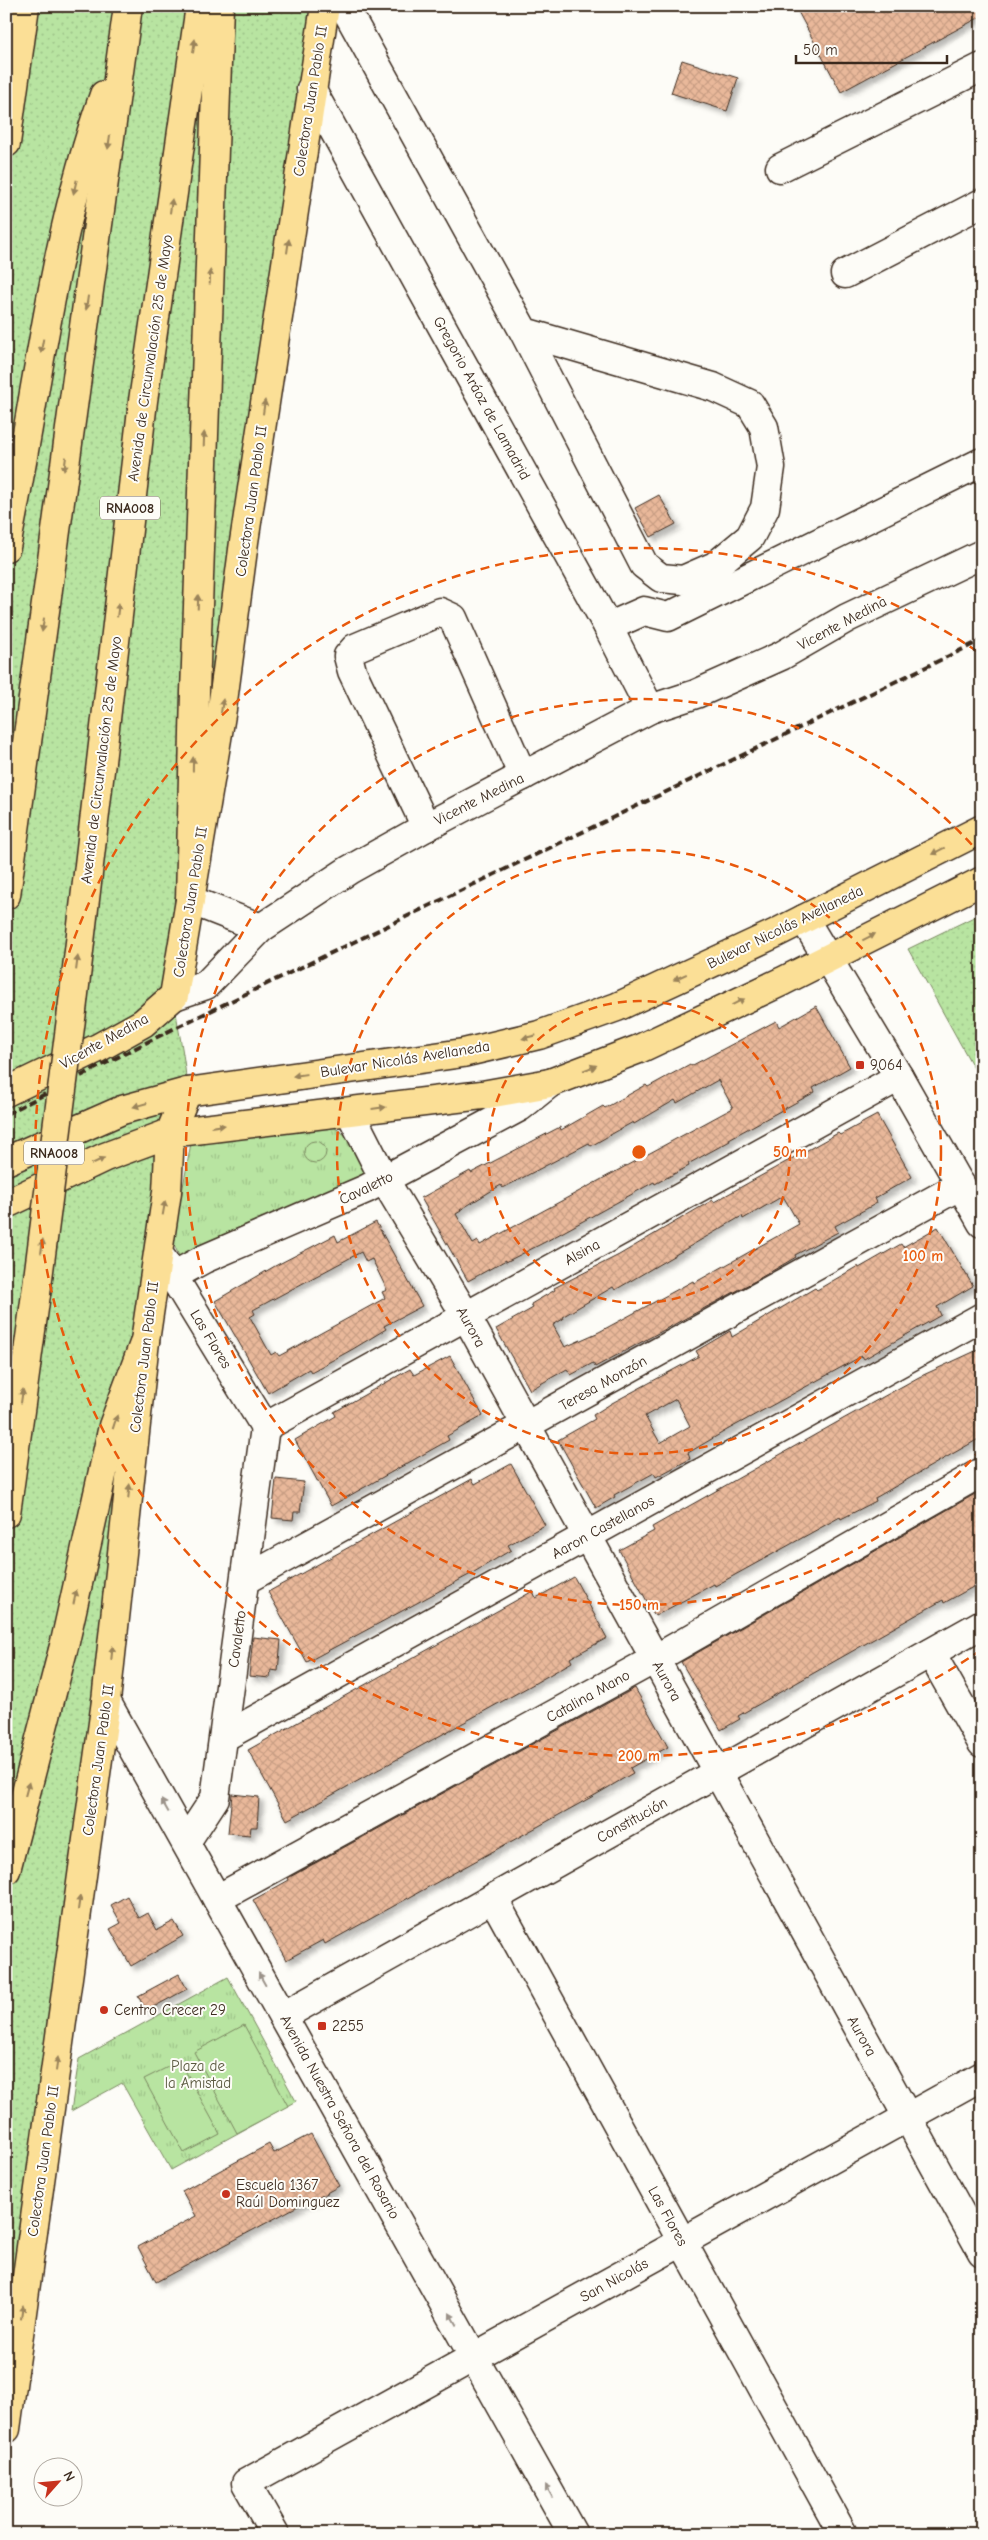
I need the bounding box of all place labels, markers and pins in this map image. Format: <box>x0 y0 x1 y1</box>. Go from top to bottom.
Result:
place label: 9064 <box>870 1056 903 1074</box>
marker: 9064 <box>854 1059 866 1071</box>
centre of rings <box>630 1143 648 1161</box>
place label: Centro Crecer 29 <box>114 2001 226 2019</box>
marker: Centro Crecer 29 <box>98 2004 110 2016</box>
place label: 2255 <box>332 2017 364 2035</box>
marker: 2255 <box>316 2020 328 2032</box>
place label: Escuela 1367 Raúl Dominguez <box>236 2176 340 2211</box>
marker: Escuela 1367 Raúl Dominguez <box>220 2188 232 2200</box>

